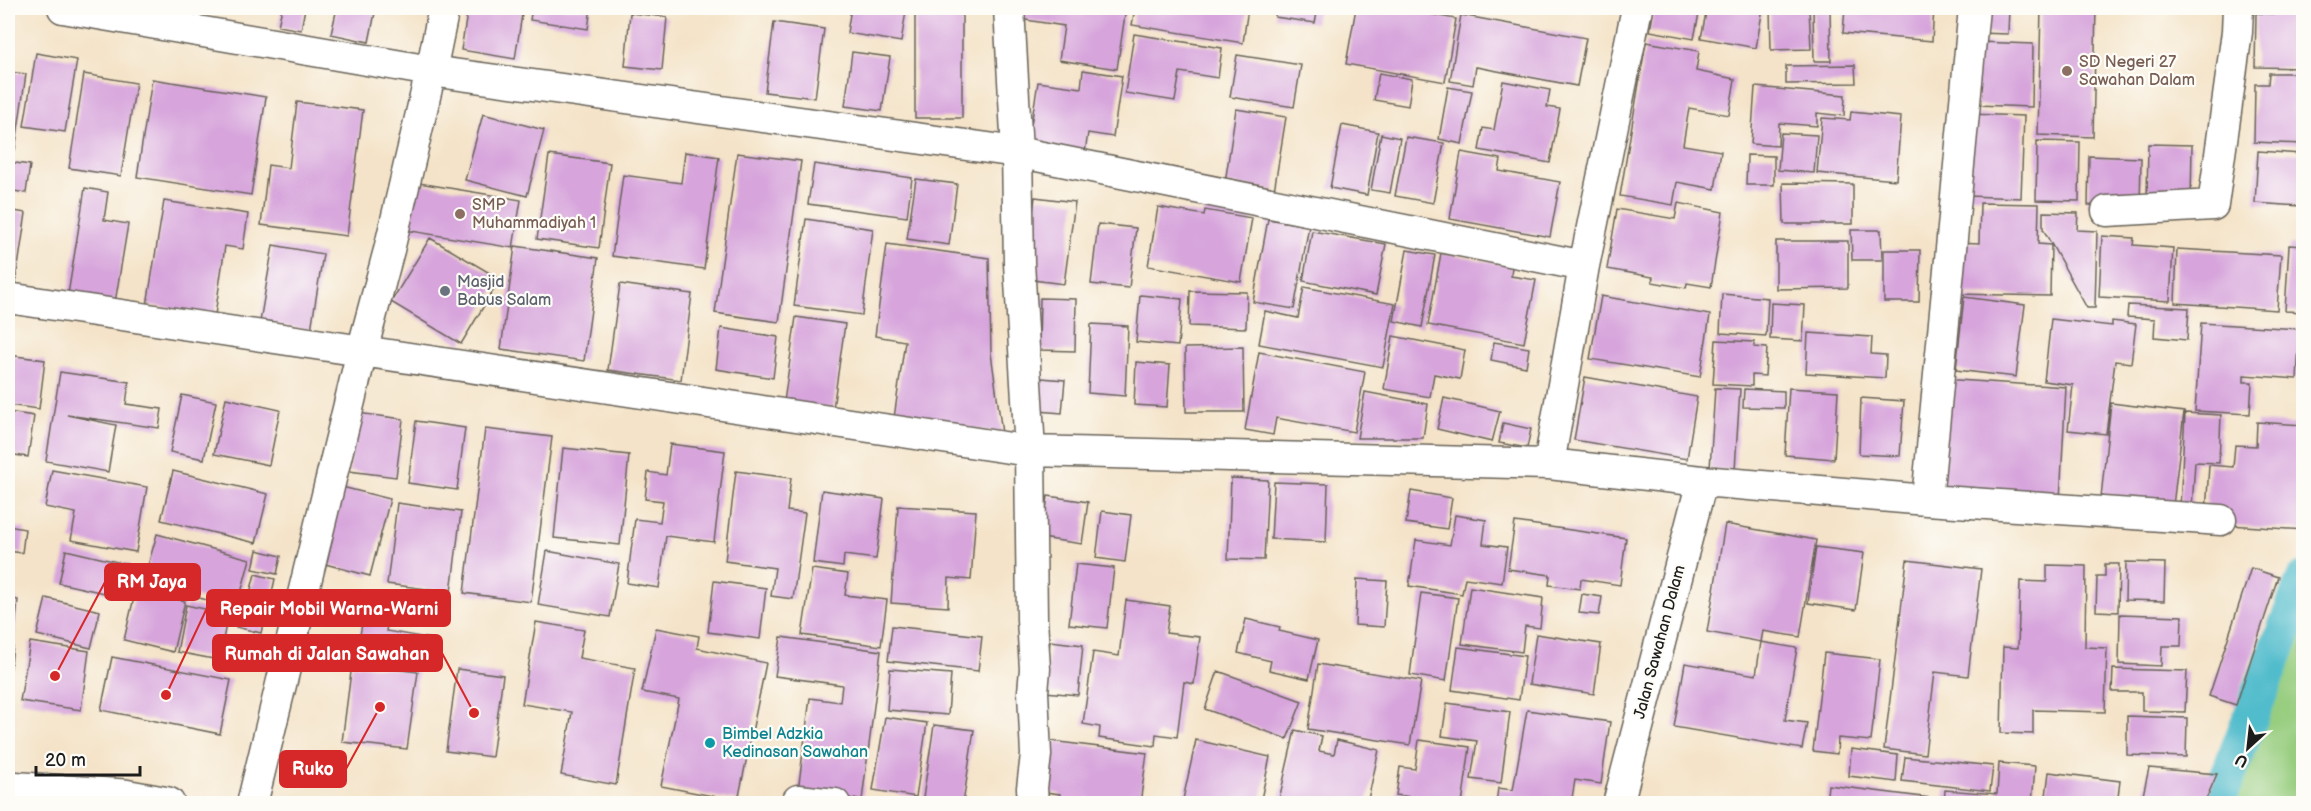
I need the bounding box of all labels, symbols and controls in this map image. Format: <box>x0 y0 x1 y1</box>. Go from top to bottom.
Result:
place label: SD Negeri 27 Sawahan Dalam <box>2079 53 2195 90</box>
marker: SD Negeri 27 Sawahan Dalam <box>2060 64 2074 78</box>
place label: SMP Muhammadiyah 1 <box>472 196 596 233</box>
marker: SMP Muhammadiyah 1 <box>453 207 467 221</box>
place label: Masjid Babus Salam <box>457 273 551 310</box>
marker: Masjid Babus Salam <box>438 284 452 298</box>
street label: Jalan Sawahan Dalam <box>1630 563 1690 721</box>
callout: RM Jaya <box>105 564 200 600</box>
text: RM Jaya <box>117 572 187 593</box>
callout: Repair Mobil Warna-Warni <box>207 590 450 626</box>
text: Repair Mobil Warna-Warni <box>220 599 438 620</box>
callout: Rumah di Jalan Sawahan <box>213 635 442 671</box>
text: Rumah di Jalan Sawahan <box>224 644 430 665</box>
north arrow <box>2218 718 2278 778</box>
place label: Bimbel Adzkia Kedinasan Sawahan <box>722 725 868 762</box>
marker: Bimbel Adzkia Kedinasan Sawahan <box>703 736 717 750</box>
scale bar <box>36 739 140 777</box>
text: U <box>2232 749 2251 771</box>
text: 20 m <box>45 750 86 771</box>
callout: Ruko <box>280 751 346 787</box>
text: Ruko <box>292 759 334 780</box>

